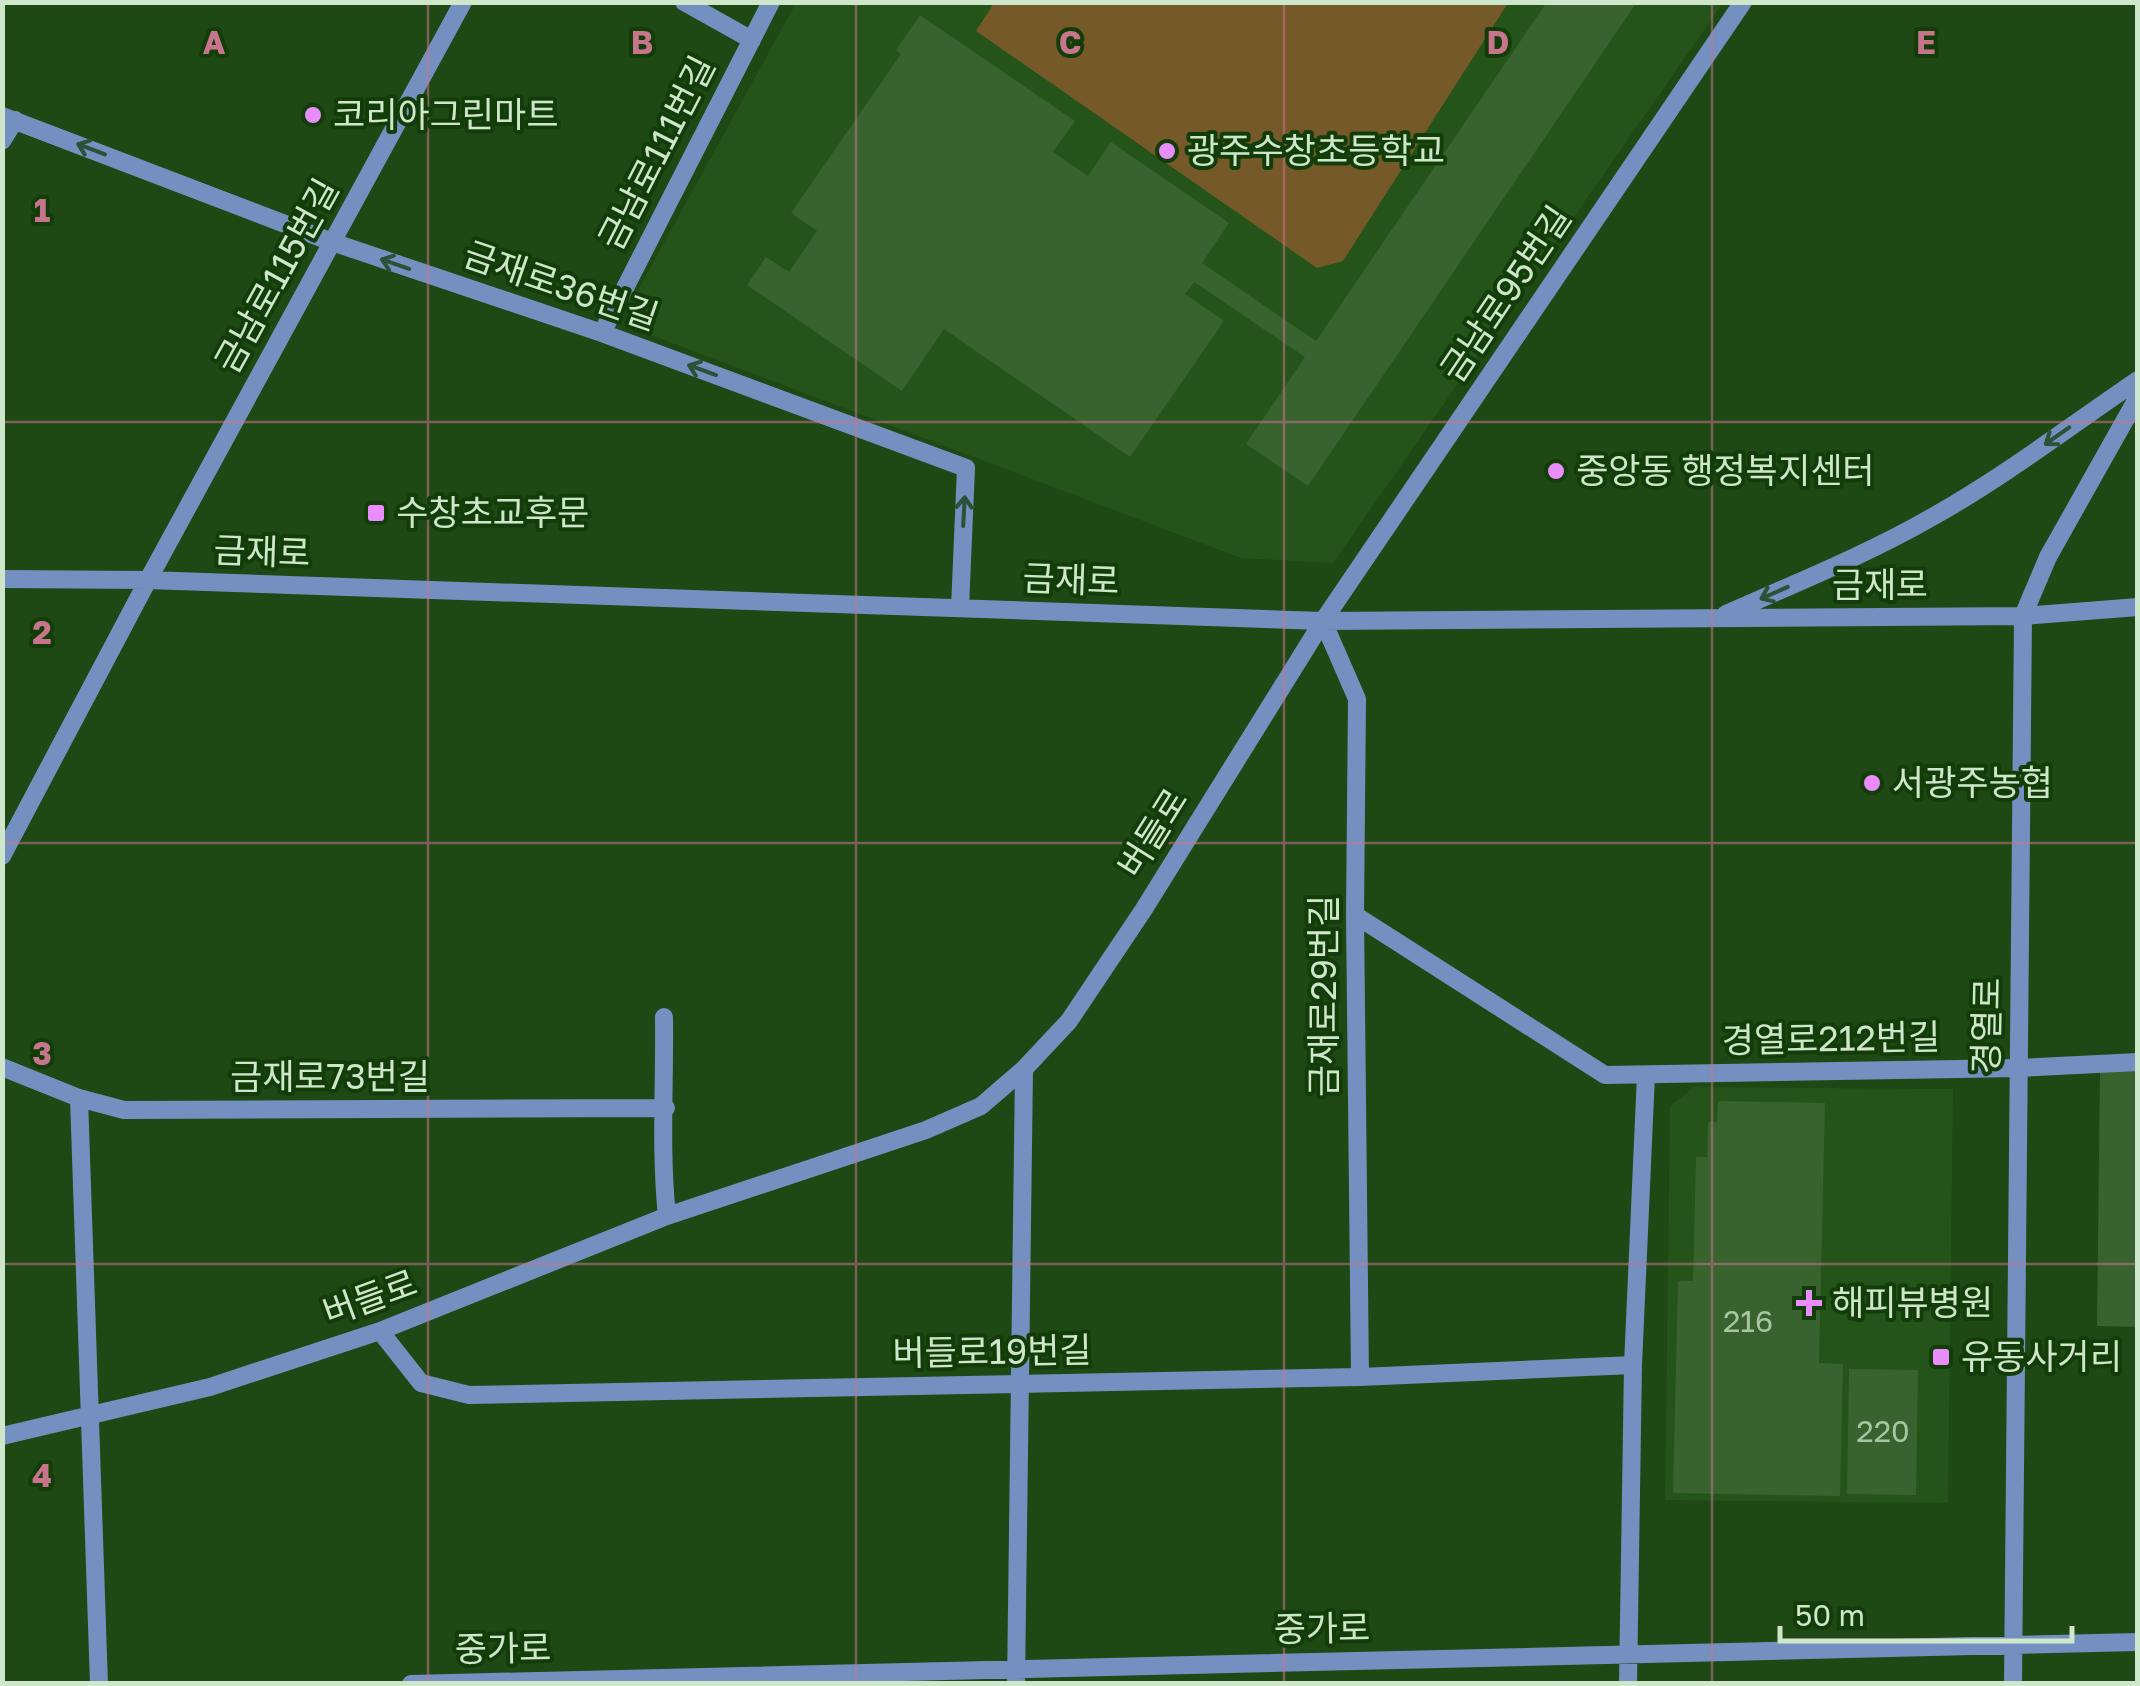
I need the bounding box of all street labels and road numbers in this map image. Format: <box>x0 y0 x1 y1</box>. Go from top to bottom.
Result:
street label: 금남로111번길 <box>589 49 723 256</box>
street label: 금남로115번길 <box>206 171 347 380</box>
street label: 금남로95번길 <box>1431 198 1579 389</box>
street label: 금재로36번길 <box>459 232 664 338</box>
street label: 금재로 <box>213 528 311 574</box>
street label: 금재로 <box>1022 556 1120 602</box>
street label: 금재로 <box>1832 563 1928 605</box>
street label: 버들로 <box>1109 780 1196 885</box>
street label: 금재로29번길 <box>1302 895 1344 1097</box>
street label: 경열로 <box>1964 977 2008 1075</box>
street label: 경열로212번길 <box>1721 1015 1941 1061</box>
street label: 금재로73번길 <box>230 1055 430 1097</box>
street label: 버들로 <box>317 1261 422 1333</box>
street label: 버들로19번길 <box>892 1328 1092 1374</box>
street label: 중가로 <box>1273 1606 1371 1650</box>
street label: 중가로 <box>454 1626 552 1670</box>

